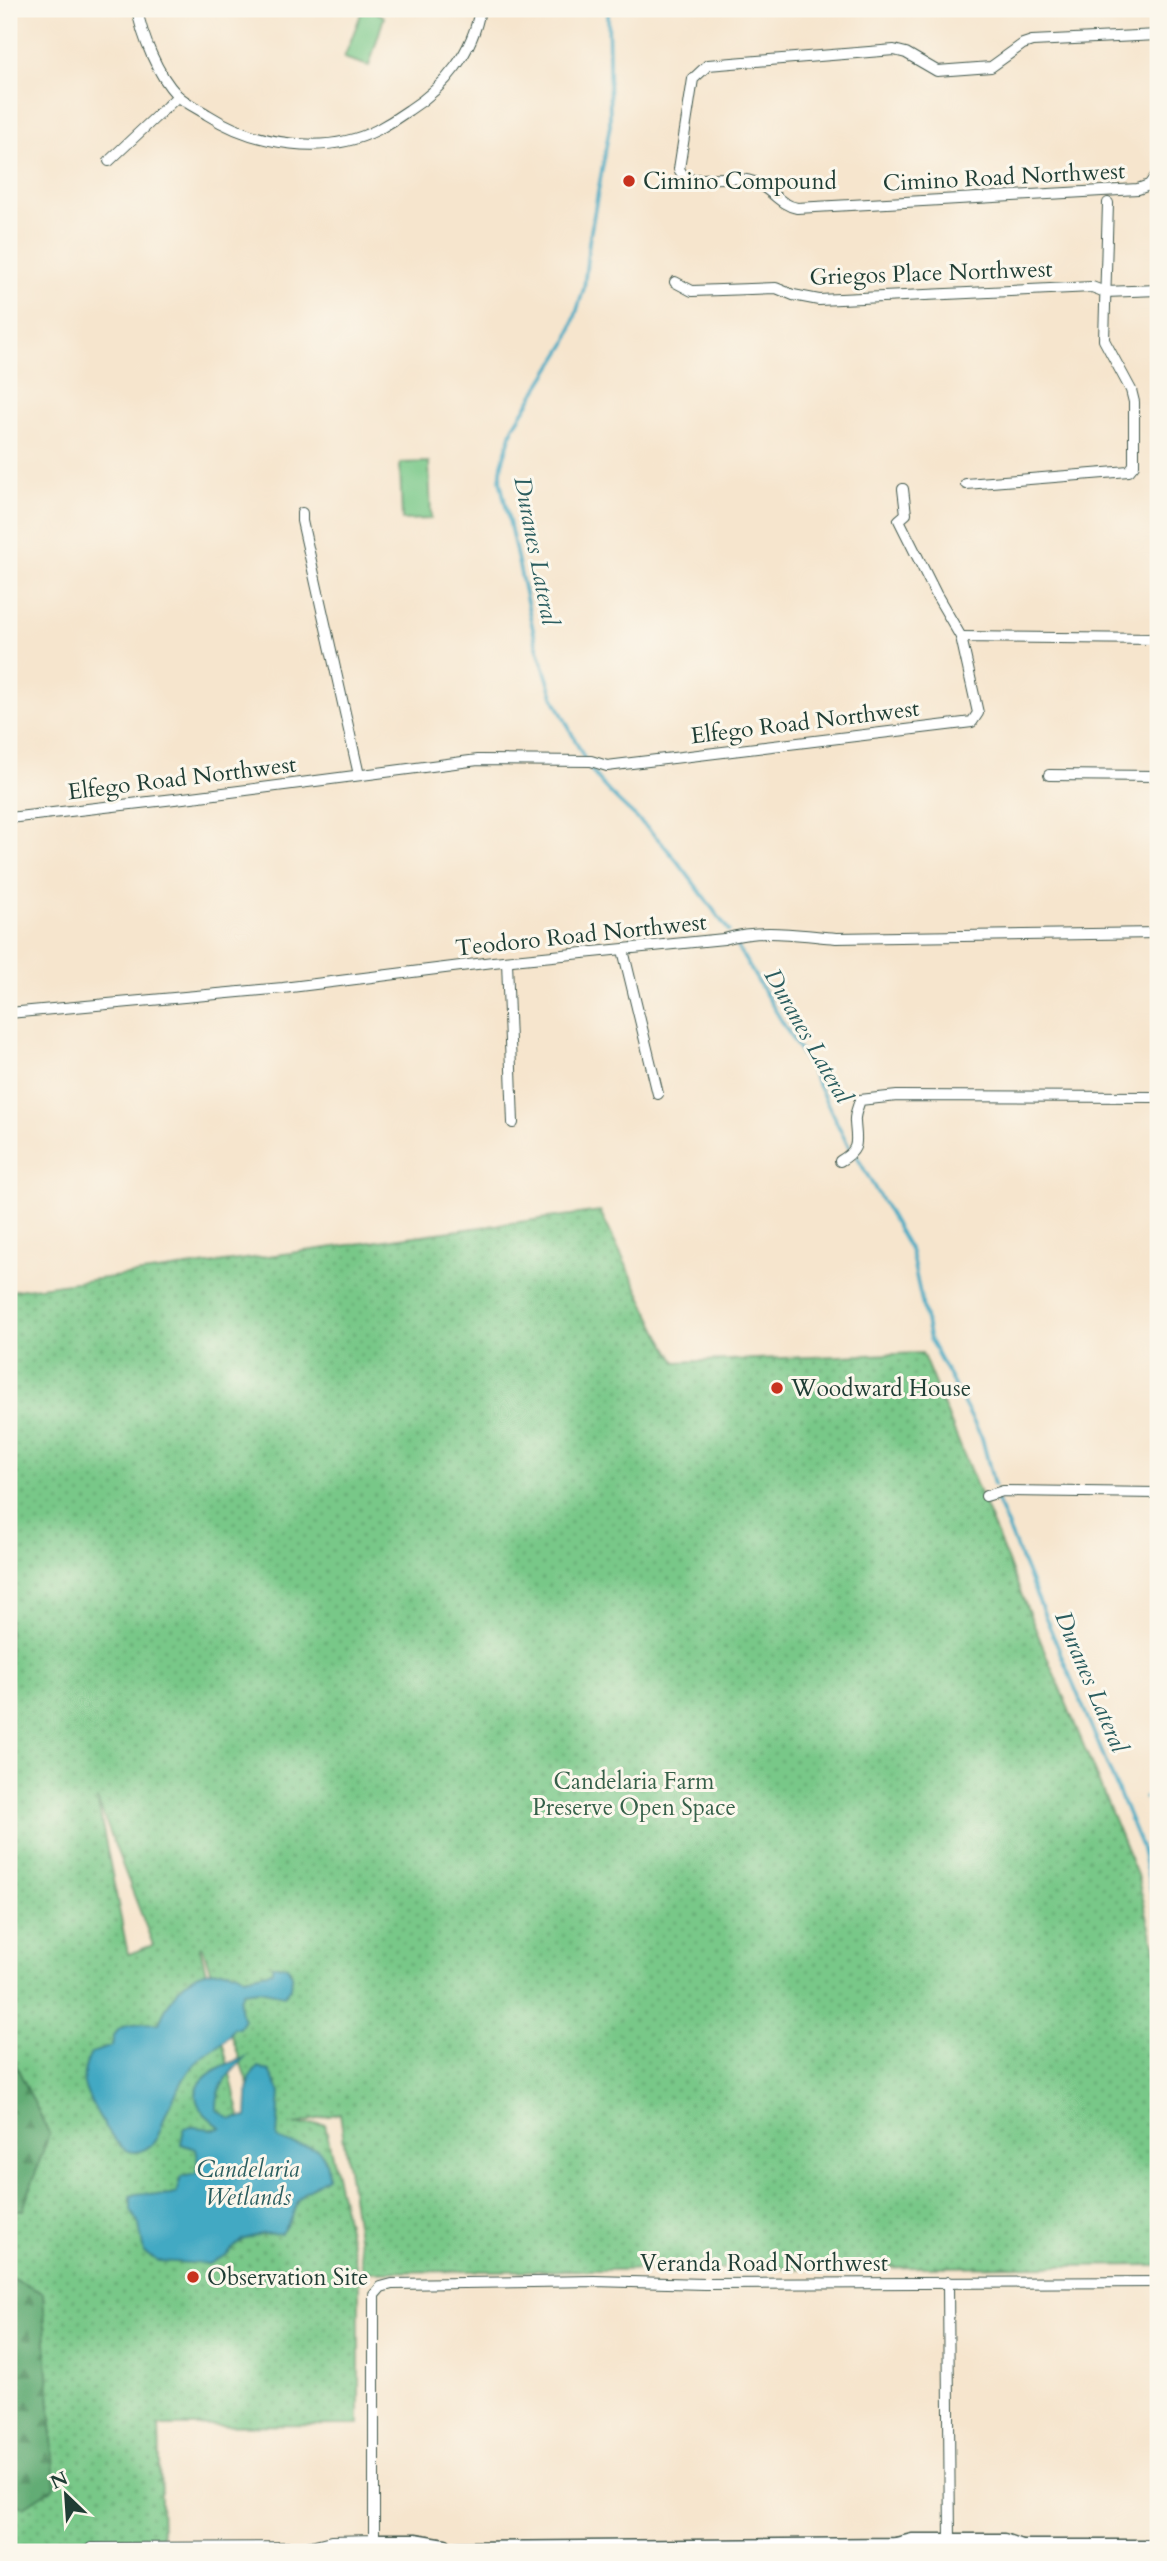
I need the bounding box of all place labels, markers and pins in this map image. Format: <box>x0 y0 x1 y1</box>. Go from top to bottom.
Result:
place label: Cimino Compound <box>643 166 837 197</box>
marker: Cimino Compound <box>621 173 637 189</box>
place label: Woodward House <box>790 1373 971 1404</box>
marker: Woodward House <box>769 1380 785 1396</box>
place label: Observation Site <box>207 2262 368 2293</box>
marker: Observation Site <box>185 2269 201 2285</box>

